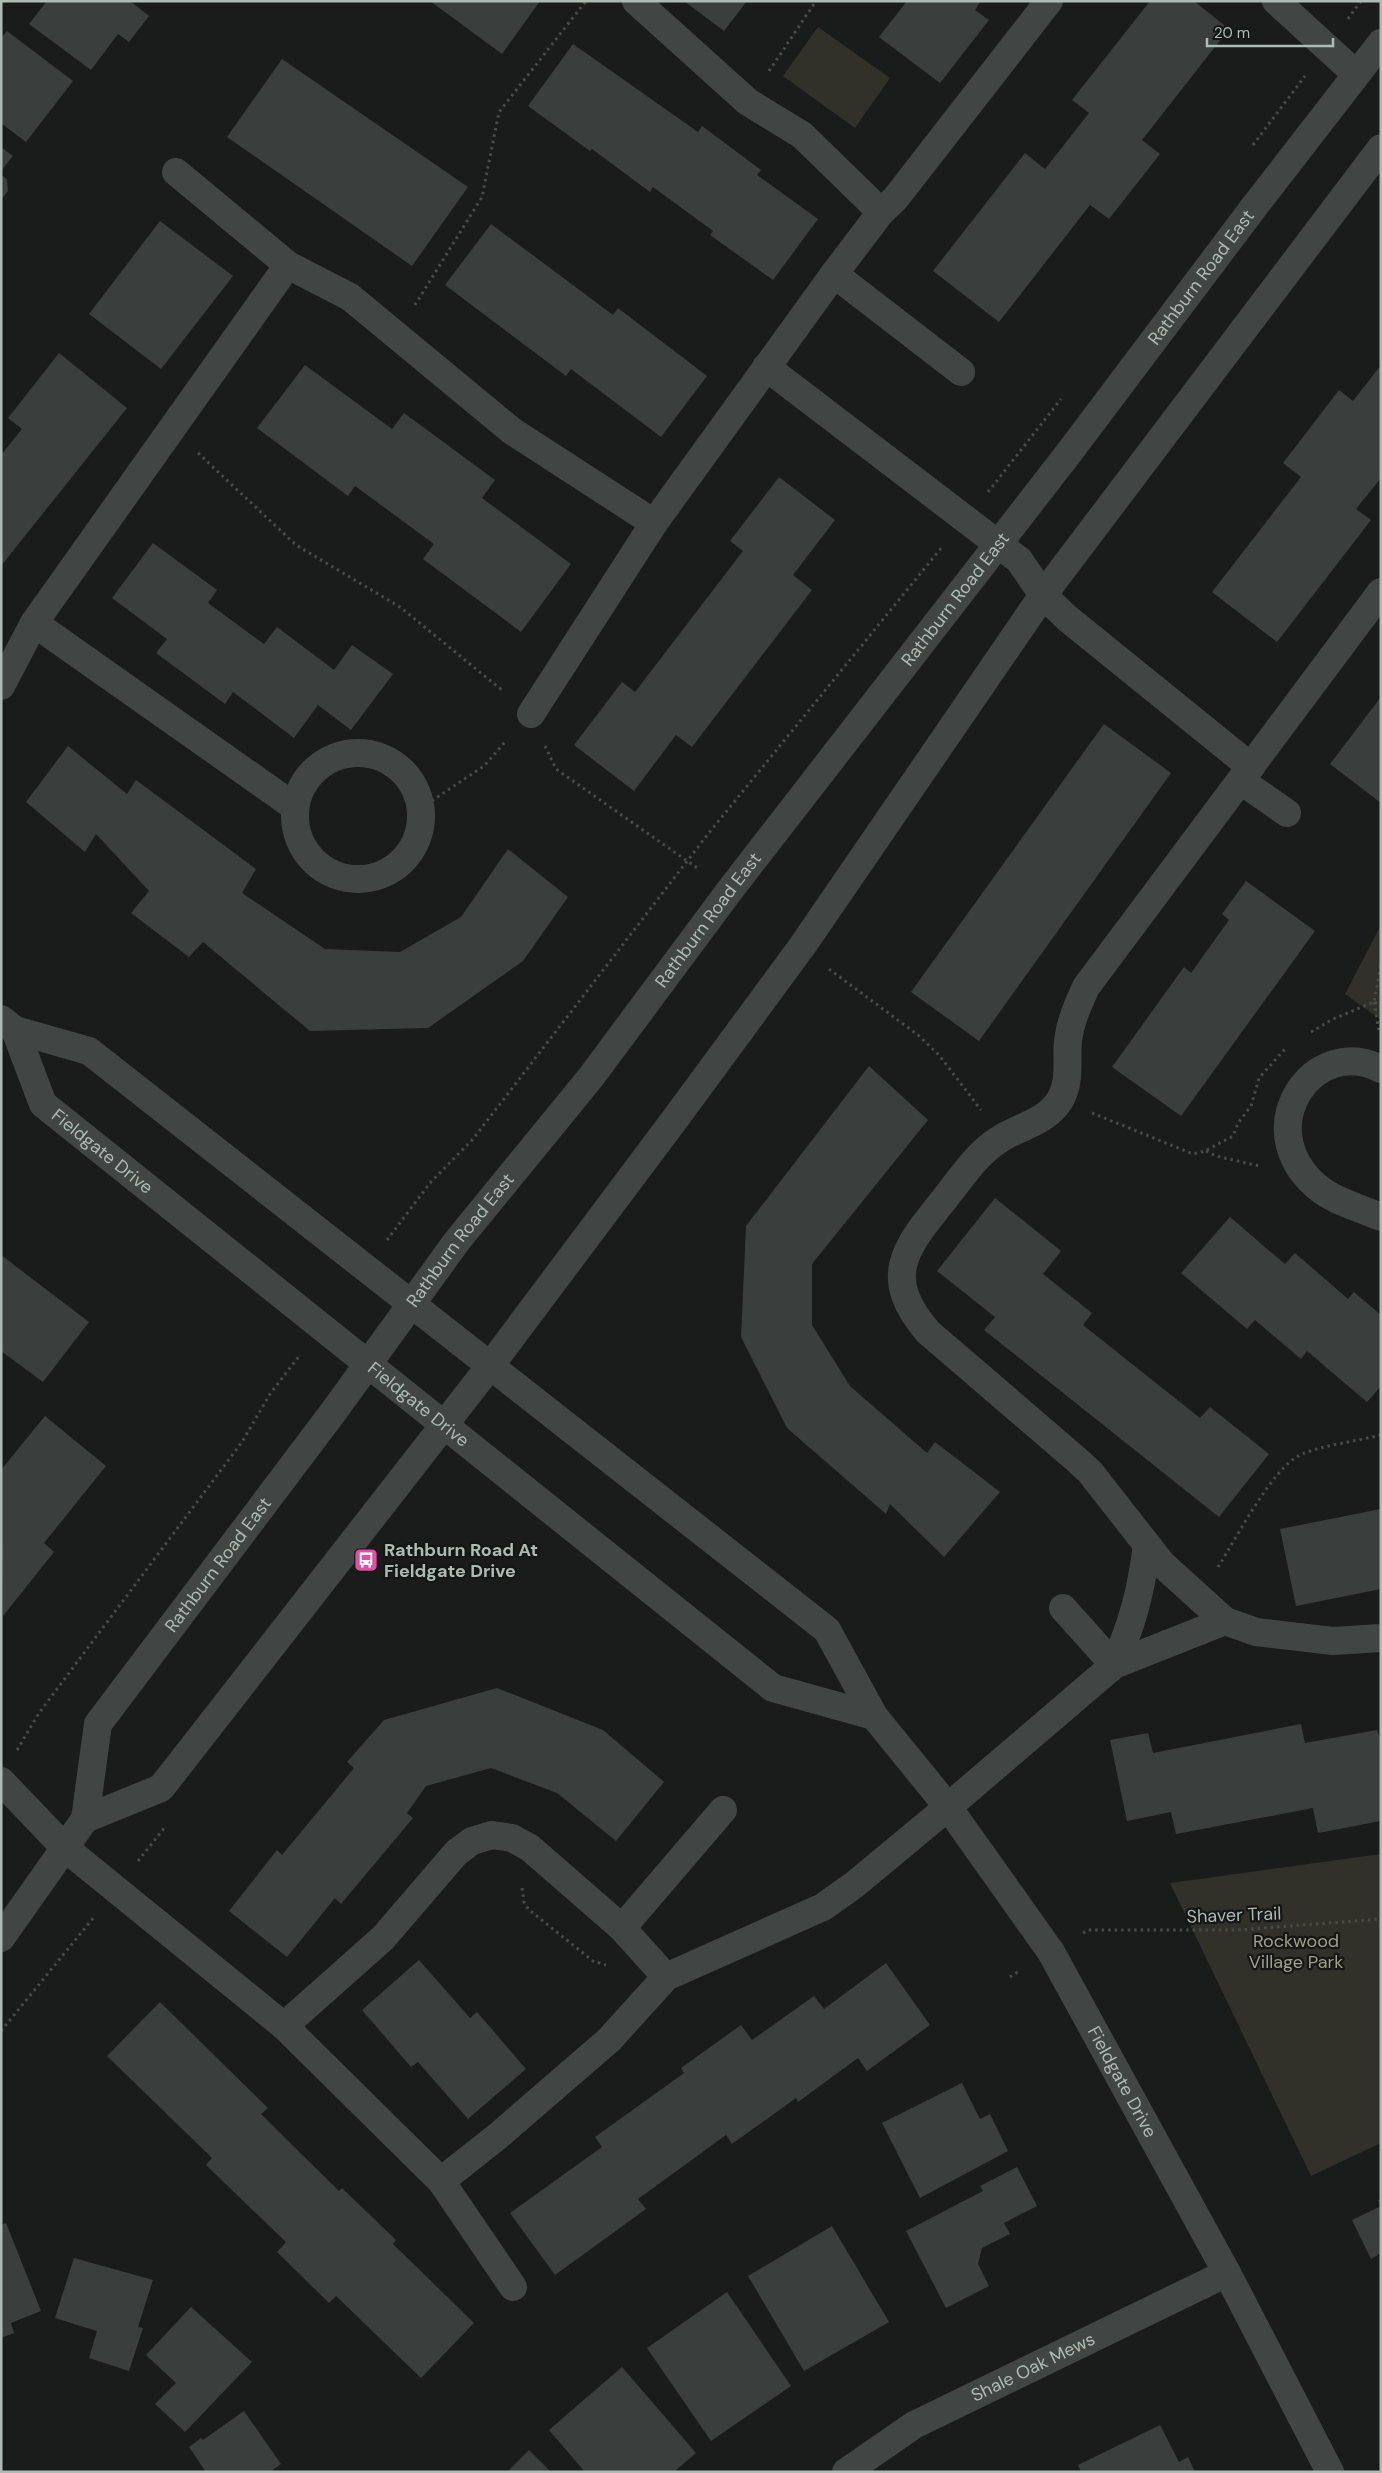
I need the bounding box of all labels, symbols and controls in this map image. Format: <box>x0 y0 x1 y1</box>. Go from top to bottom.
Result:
scale bar <box>1207 15 1333 47</box>
text: 20 m <box>1214 23 1250 43</box>
street label: Rathburn Road East <box>1142 205 1260 350</box>
street label: Rathburn Road East <box>896 527 1015 671</box>
street label: Rathburn Road East <box>650 848 767 992</box>
street label: Fieldgate Drive <box>46 1103 158 1199</box>
street label: Rathburn Road East <box>401 1168 520 1312</box>
street label: Fieldgate Drive <box>363 1356 474 1452</box>
street label: Rathburn Road East <box>159 1492 277 1637</box>
place label: Rathburn Road At Fieldgate Drive <box>384 1538 538 1583</box>
bus stop icon: Rathburn Road At Fieldgate Drive <box>353 1547 379 1573</box>
street label: Shaver Trail <box>1186 1901 1282 1929</box>
park label: Rockwood Village Park <box>1249 1929 1343 1974</box>
street label: Fieldgate Drive <box>1082 2022 1162 2142</box>
street label: Shale Oak Mews <box>967 2327 1099 2407</box>

